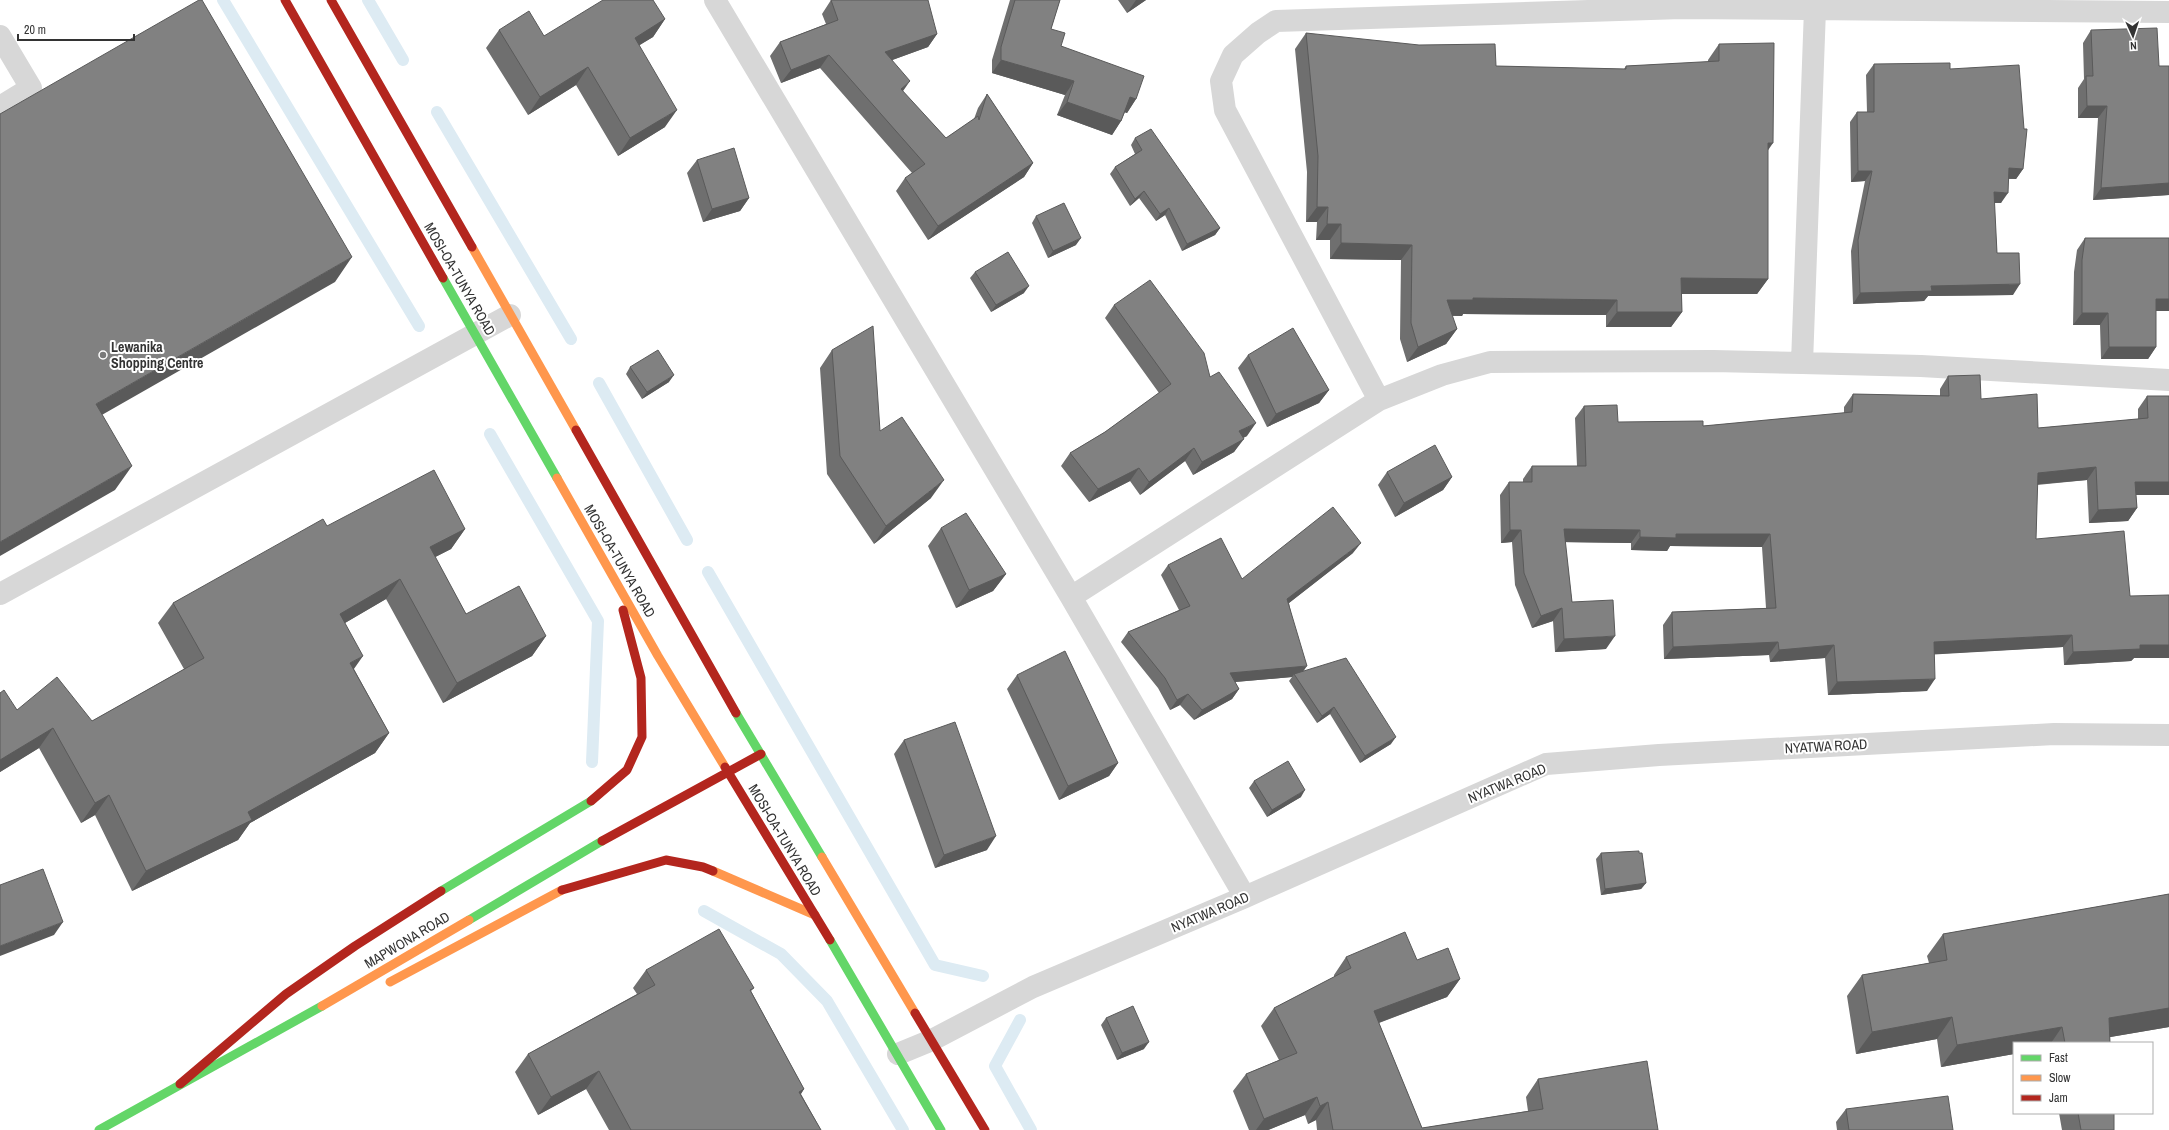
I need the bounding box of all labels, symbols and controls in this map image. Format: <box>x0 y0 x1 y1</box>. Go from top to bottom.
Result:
scale bar <box>18 16 134 42</box>
north arrow <box>2113 16 2153 56</box>
text: 20 m <box>24 22 46 38</box>
text: N <box>2130 39 2137 53</box>
street label: MOSI-OA-TUNYA ROAD <box>420 219 500 339</box>
place label: Lewanika Shopping Centre <box>111 338 203 372</box>
marker: Lewanika Shopping Centre <box>98 350 108 360</box>
street label: MOSI-OA-TUNYA ROAD <box>580 501 660 621</box>
street label: NYATWA ROAD <box>1784 735 1868 757</box>
street label: NYATWA ROAD <box>1465 759 1549 807</box>
street label: MOSI-OA-TUNYA ROAD <box>744 781 826 899</box>
street label: NYATWA ROAD <box>1168 888 1252 936</box>
street label: MAPWONA ROAD <box>361 907 453 973</box>
legend <box>2013 1042 2153 1114</box>
text: Fast <box>2049 1050 2068 1066</box>
text: Slow <box>2049 1070 2071 1086</box>
text: Jam <box>2049 1090 2068 1106</box>

